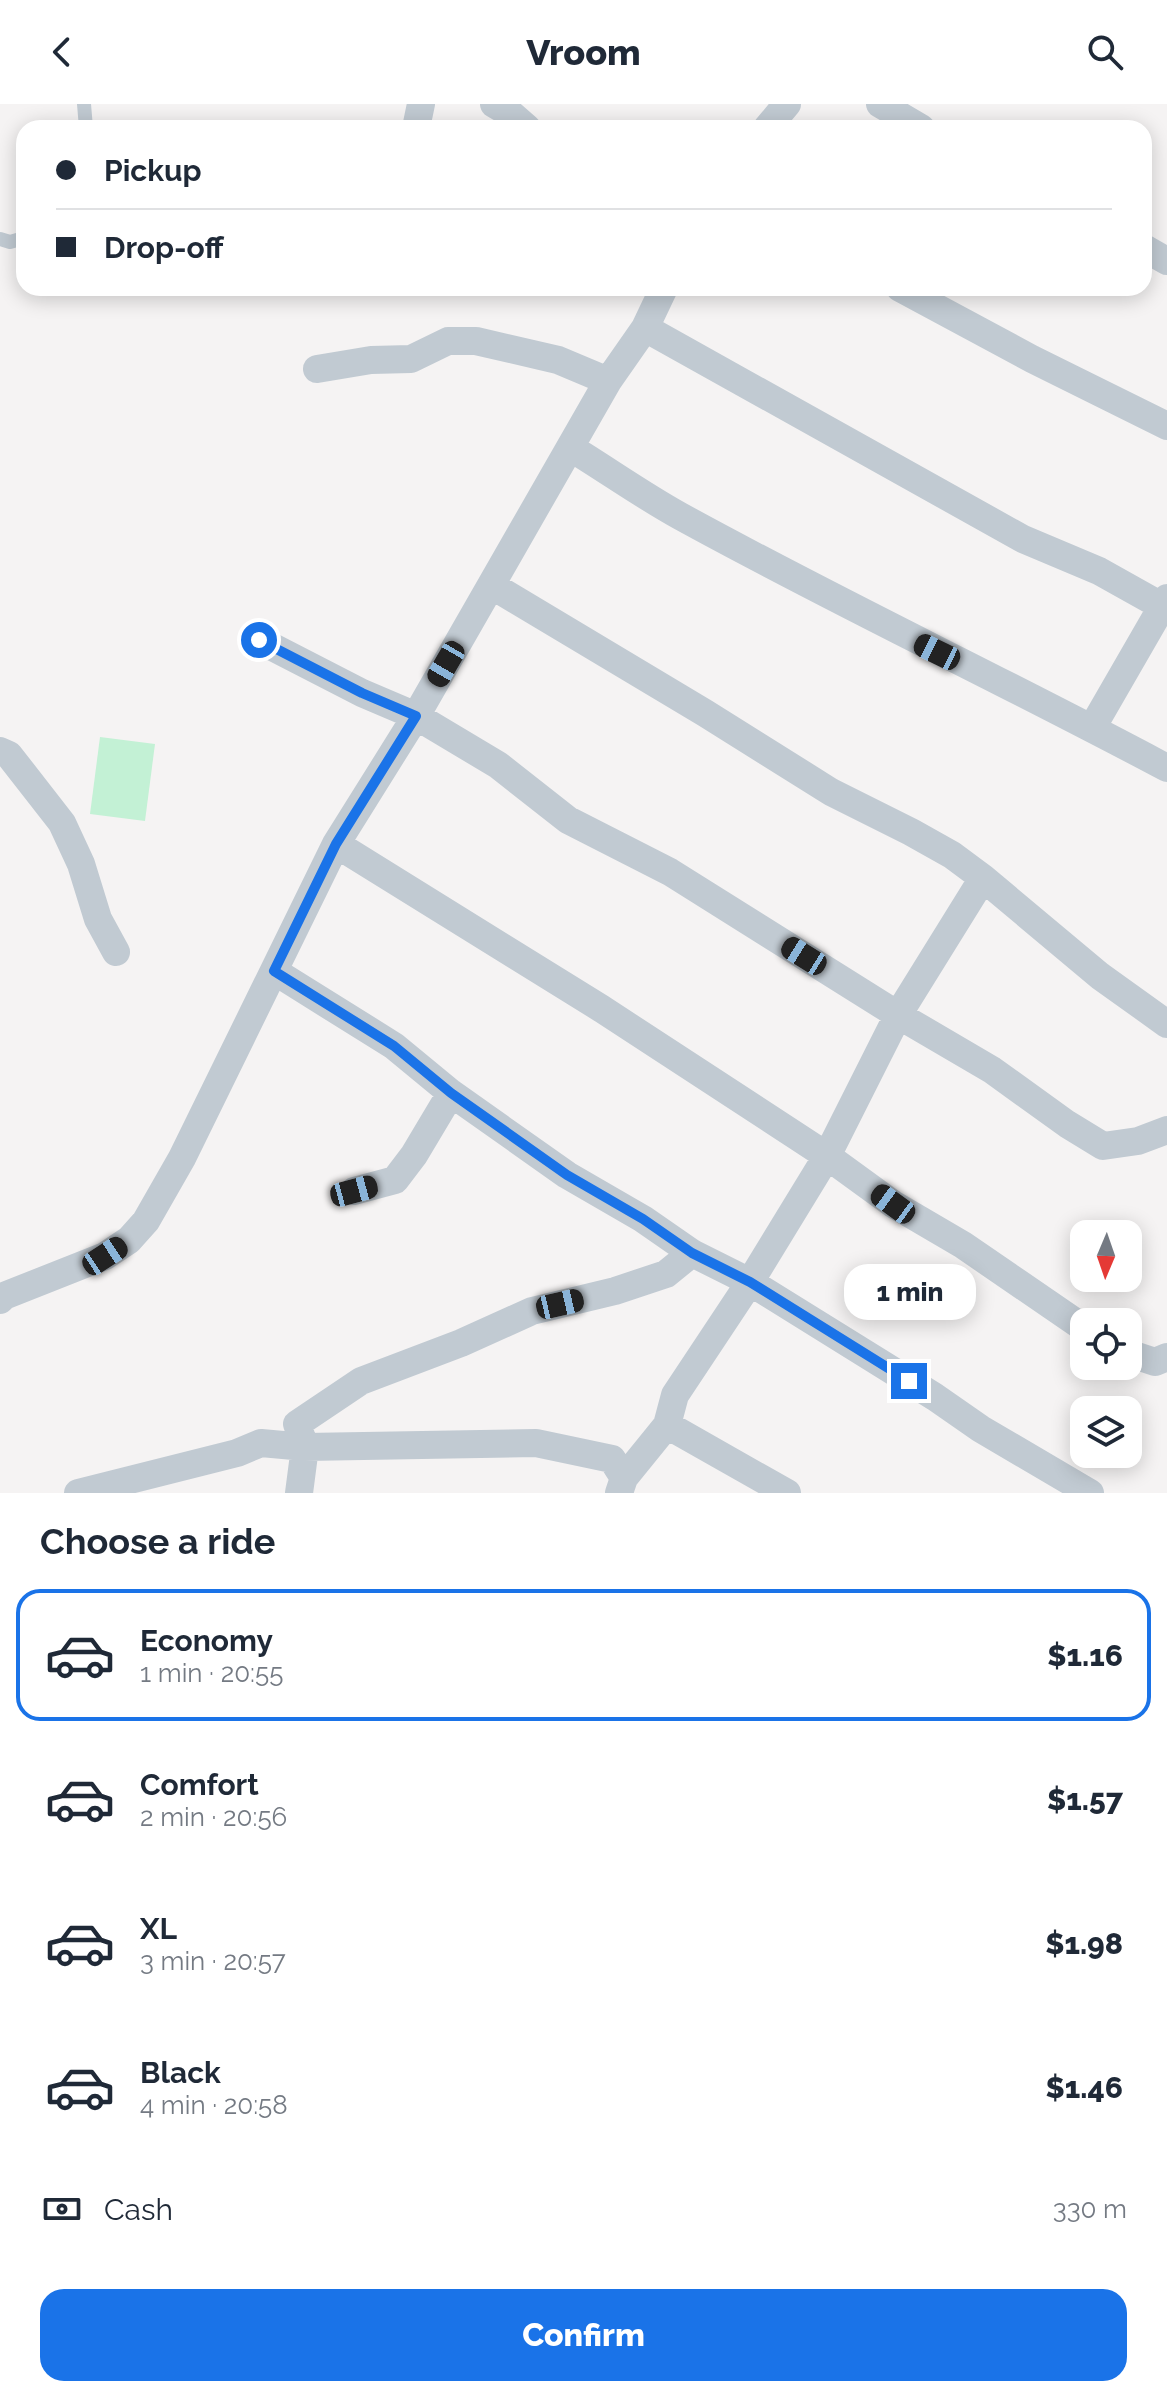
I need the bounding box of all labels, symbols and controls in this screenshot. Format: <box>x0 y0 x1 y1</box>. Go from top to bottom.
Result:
icon: back <box>40 30 84 74</box>
icon: search <box>1083 30 1127 74</box>
text: Vroom <box>526 31 641 73</box>
text: Pickup <box>104 153 202 188</box>
text: Drop-off <box>104 230 224 265</box>
route start <box>241 622 277 658</box>
car <box>910 631 964 673</box>
car <box>424 637 468 691</box>
car <box>777 933 831 979</box>
car <box>328 1173 380 1209</box>
car <box>867 1180 919 1228</box>
north arrow <box>1070 1220 1142 1292</box>
map controls <box>1070 1220 1142 1468</box>
car <box>78 1233 132 1279</box>
callout: 1 min <box>843 1265 975 1321</box>
text: 1 min <box>877 1277 943 1307</box>
car <box>534 1287 586 1321</box>
button: locate <box>1070 1308 1142 1380</box>
route end <box>891 1363 927 1399</box>
button: layers <box>1070 1396 1142 1468</box>
text: Choose a ride <box>40 1520 275 1562</box>
icon: car <box>44 1619 116 1691</box>
text: Economy <box>140 1623 273 1658</box>
text: $1.16 <box>1047 1638 1123 1673</box>
text: 1 min · 20:55 <box>140 1658 283 1688</box>
icon: car <box>44 1763 116 1835</box>
text: Comfort <box>140 1767 259 1802</box>
text: $1.57 <box>1047 1782 1123 1817</box>
text: 2 min · 20:56 <box>140 1802 287 1832</box>
icon: car <box>44 1907 116 1979</box>
text: XL <box>140 1911 177 1946</box>
text: $1.98 <box>1045 1926 1123 1961</box>
text: 3 min · 20:57 <box>140 1946 286 1976</box>
icon: car <box>44 2051 116 2123</box>
text: Black <box>140 2055 221 2090</box>
text: $1.46 <box>1045 2070 1123 2105</box>
text: 4 min · 20:58 <box>140 2090 288 2120</box>
icon: cash <box>40 2187 84 2231</box>
text: Cash <box>104 2192 173 2227</box>
text: 330 m <box>1053 2194 1127 2224</box>
button: Confirm <box>40 2289 1127 2381</box>

